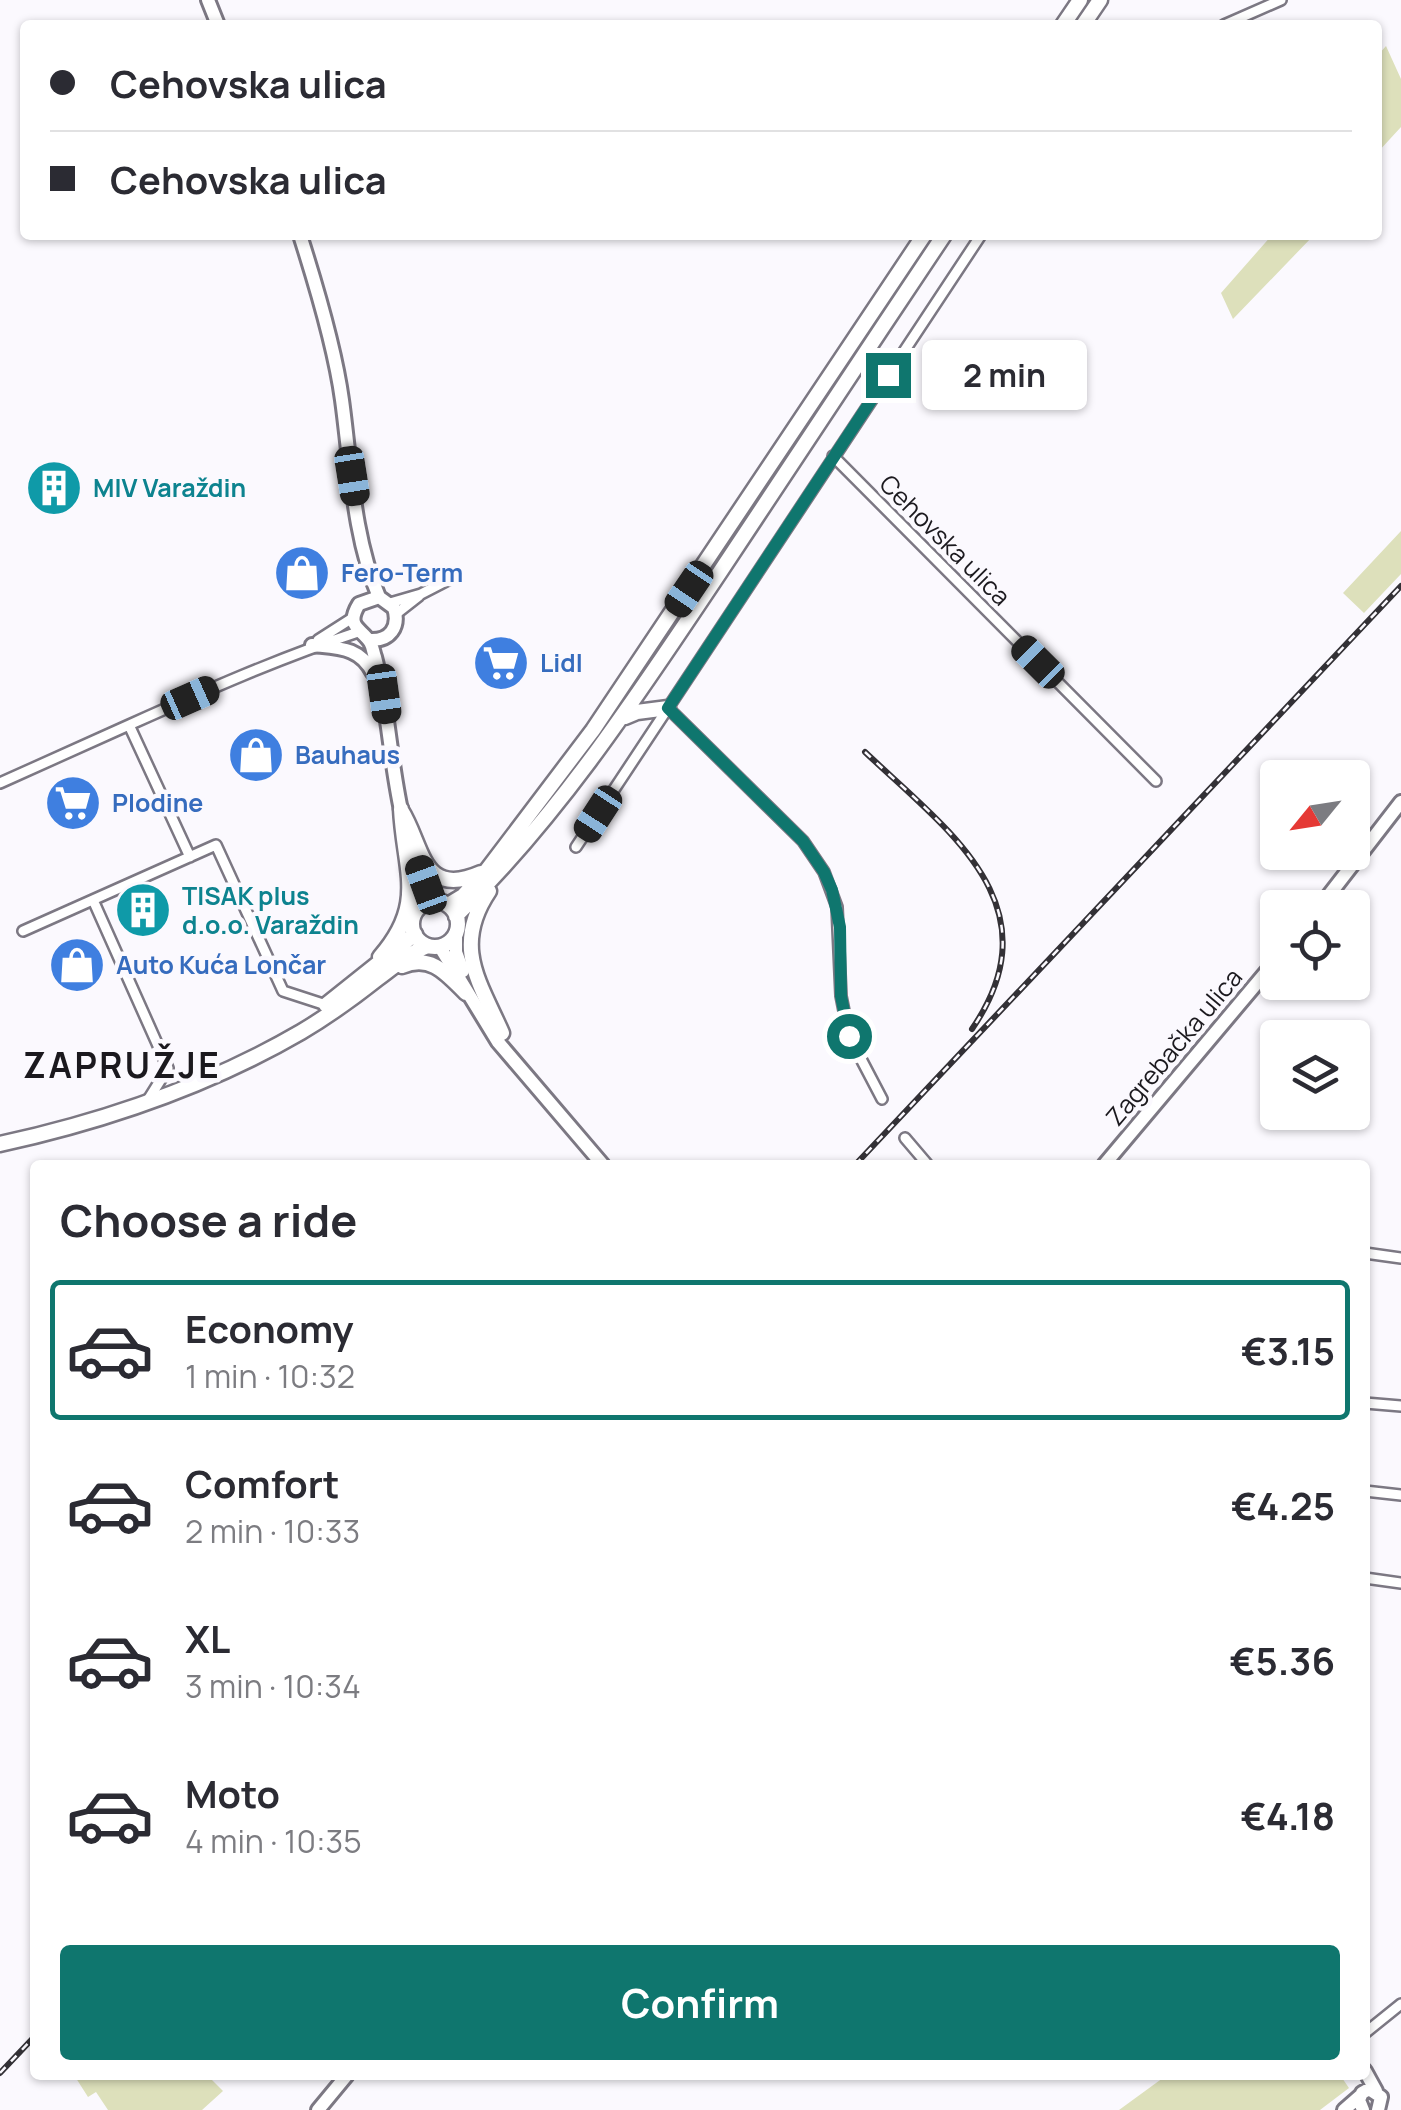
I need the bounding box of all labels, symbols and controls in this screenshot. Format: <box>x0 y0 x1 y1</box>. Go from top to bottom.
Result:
text: Cehovska ulica <box>110 57 387 109</box>
text: Cehovska ulica <box>110 153 387 205</box>
callout: 2 min <box>923 340 1088 410</box>
route end <box>866 353 911 398</box>
text: 2 min <box>963 353 1046 397</box>
car <box>332 444 372 508</box>
building icon: MIV Varaždin <box>24 458 84 518</box>
street label: Cehovska ulica <box>872 466 1019 613</box>
place label: MIV Varaždin <box>93 470 246 505</box>
shop icon: Fero-Term <box>272 543 332 603</box>
place label: Fero-Term <box>341 555 463 590</box>
car <box>660 556 718 622</box>
car <box>1006 630 1070 694</box>
supermarket icon: Lidl <box>471 633 531 693</box>
place label: Lidl <box>540 645 583 680</box>
car <box>365 662 403 726</box>
car <box>156 672 224 724</box>
shop icon: Bauhaus <box>226 725 286 785</box>
place label: Bauhaus <box>295 737 400 772</box>
north arrow <box>1260 760 1370 870</box>
map controls <box>1260 760 1370 1130</box>
supermarket icon: Plodine <box>43 773 103 833</box>
car <box>569 781 627 847</box>
place label: Plodine <box>112 785 203 820</box>
car <box>402 852 450 918</box>
place label: TISAK plus d.o.o. Varaždin <box>182 878 359 942</box>
building icon: TISAK plus d.o.o. Varaždin <box>113 880 173 940</box>
button: locate <box>1260 890 1370 1000</box>
shop icon: Auto Kuća Lončar <box>47 935 107 995</box>
place label: Auto Kuća Lončar <box>116 947 326 982</box>
street label: Zagrebačka ulica <box>1097 961 1250 1133</box>
route start <box>827 1014 872 1059</box>
button: layers <box>1260 1020 1370 1130</box>
district label: ZAPRUŽJE <box>23 1041 221 1089</box>
text: Choose a ride <box>60 1189 357 1251</box>
text: Economy <box>185 1302 354 1354</box>
icon: car <box>65 1305 155 1395</box>
text: €3.15 <box>1241 1324 1335 1376</box>
text: 1 min · 10:32 <box>185 1354 355 1398</box>
text: Comfort <box>185 1457 339 1509</box>
icon: car <box>65 1460 155 1550</box>
text: €4.25 <box>1231 1479 1335 1531</box>
text: 2 min · 10:33 <box>185 1509 360 1553</box>
text: XL <box>185 1612 230 1664</box>
icon: car <box>65 1615 155 1705</box>
text: €5.36 <box>1230 1634 1335 1686</box>
text: 3 min · 10:34 <box>185 1664 361 1708</box>
text: Moto <box>185 1767 280 1819</box>
icon: car <box>65 1770 155 1860</box>
text: €4.18 <box>1241 1789 1335 1841</box>
text: 4 min · 10:35 <box>185 1819 362 1863</box>
button: Confirm <box>60 1945 1340 2060</box>

